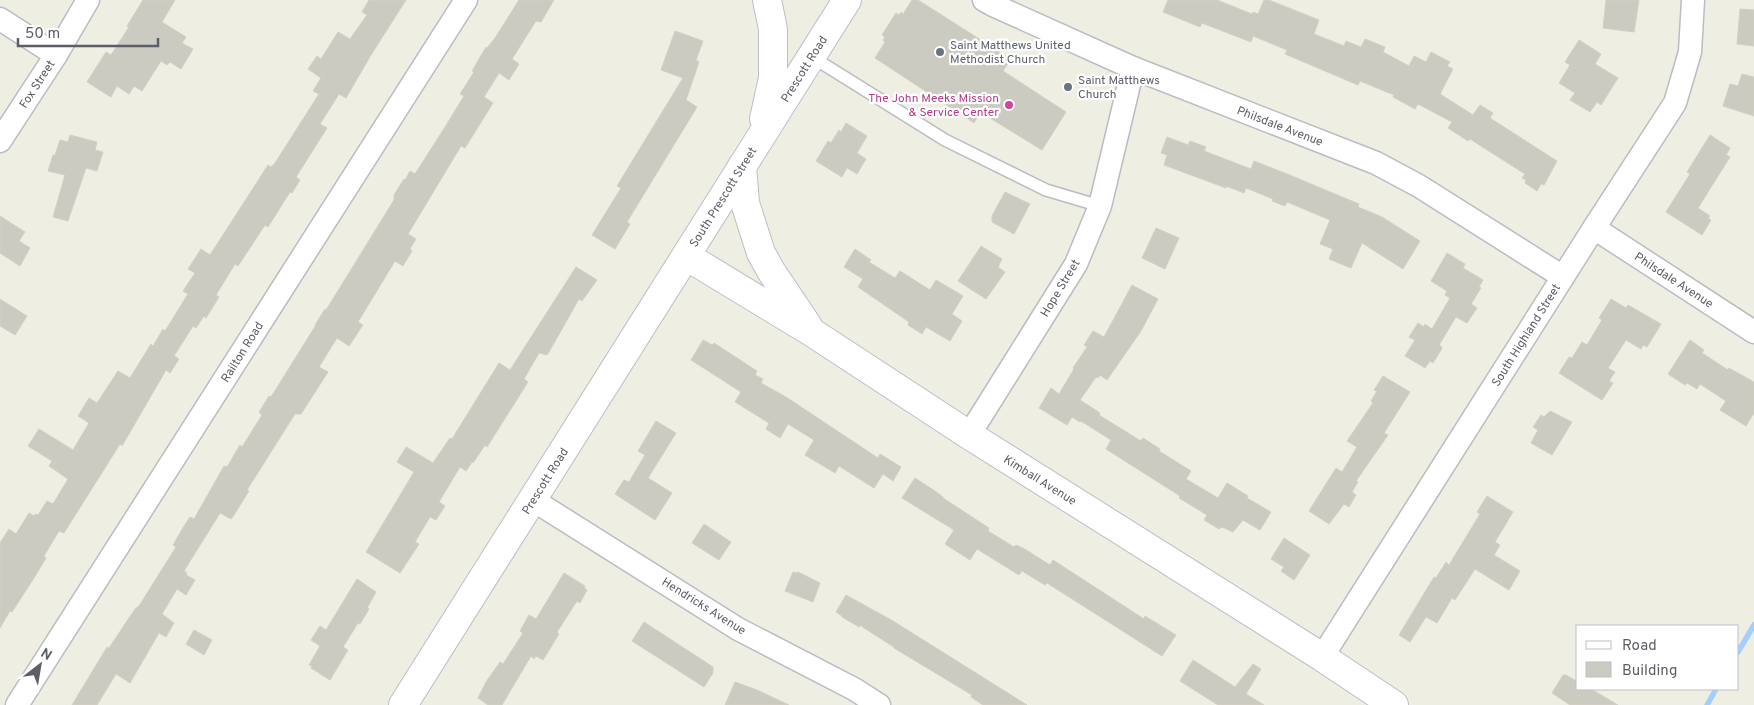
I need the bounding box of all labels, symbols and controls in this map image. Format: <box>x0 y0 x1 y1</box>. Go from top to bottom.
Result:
scale bar <box>18 15 158 47</box>
text: 50 m <box>25 25 60 44</box>
street label: Prescott Road <box>778 33 832 106</box>
place label: Saint Matthews United Methodist Church <box>950 38 1071 68</box>
marker: Saint Matthews United Methodist Church <box>934 46 946 58</box>
street label: Fox Street <box>16 57 59 112</box>
place label: Saint Matthews Church <box>1078 73 1160 103</box>
marker: Saint Matthews Church <box>1062 81 1074 93</box>
place label: The John Meeks Mission & Service Center <box>868 91 999 121</box>
marker: The John Meeks Mission & Service Center <box>1003 99 1015 111</box>
street label: Philsdale Avenue <box>1234 103 1325 151</box>
street label: South Prescott Street <box>686 144 761 251</box>
street label: Philsdale Avenue <box>1631 249 1716 312</box>
street label: Hope Street <box>1037 257 1084 320</box>
street label: South Highland Street <box>1489 281 1565 390</box>
street label: Railton Road <box>218 319 268 386</box>
street label: Prescott Road <box>519 445 573 518</box>
street label: Kimball Avenue <box>1000 452 1079 510</box>
street label: Hendricks Avenue <box>658 574 749 639</box>
legend <box>1576 625 1739 690</box>
text: Road <box>1622 637 1657 656</box>
north arrow <box>15 640 65 690</box>
text: N <box>37 645 55 665</box>
text: Building <box>1622 662 1677 681</box>

